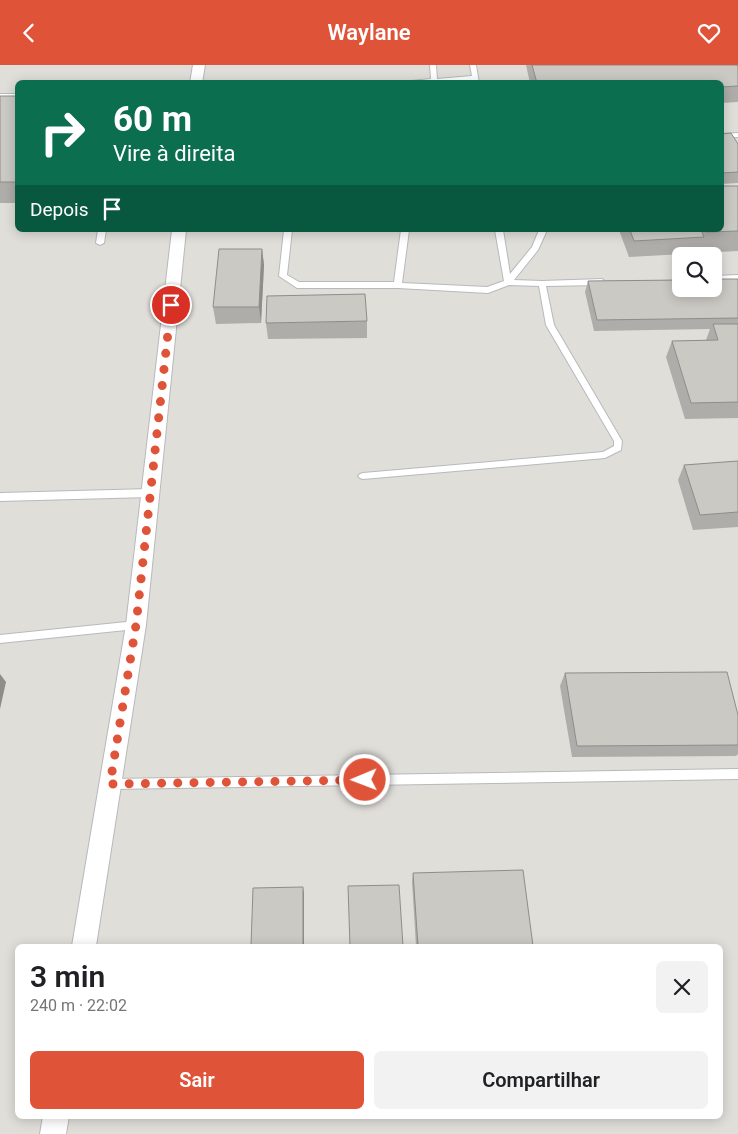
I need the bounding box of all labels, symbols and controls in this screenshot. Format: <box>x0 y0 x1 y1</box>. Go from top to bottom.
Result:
icon: back <box>15 19 43 47</box>
icon: heart <box>695 19 723 47</box>
text: Waylane <box>327 20 411 45</box>
text: 60 m <box>113 99 192 140</box>
icon: right <box>30 100 95 165</box>
text: Vire à direita <box>113 141 235 166</box>
icon: arrive <box>98 195 126 223</box>
text: Depois <box>30 198 88 221</box>
map controls <box>672 247 722 297</box>
button: search <box>672 247 722 297</box>
pin <box>150 284 192 326</box>
icon: arrive <box>157 291 185 319</box>
position arrow <box>338 753 390 805</box>
text: 3 min <box>30 959 105 994</box>
button: close <box>656 961 708 1013</box>
text: 240 m · 22:02 <box>30 996 127 1015</box>
button: Sair <box>30 1051 364 1109</box>
button: Compartilhar <box>374 1051 708 1109</box>

